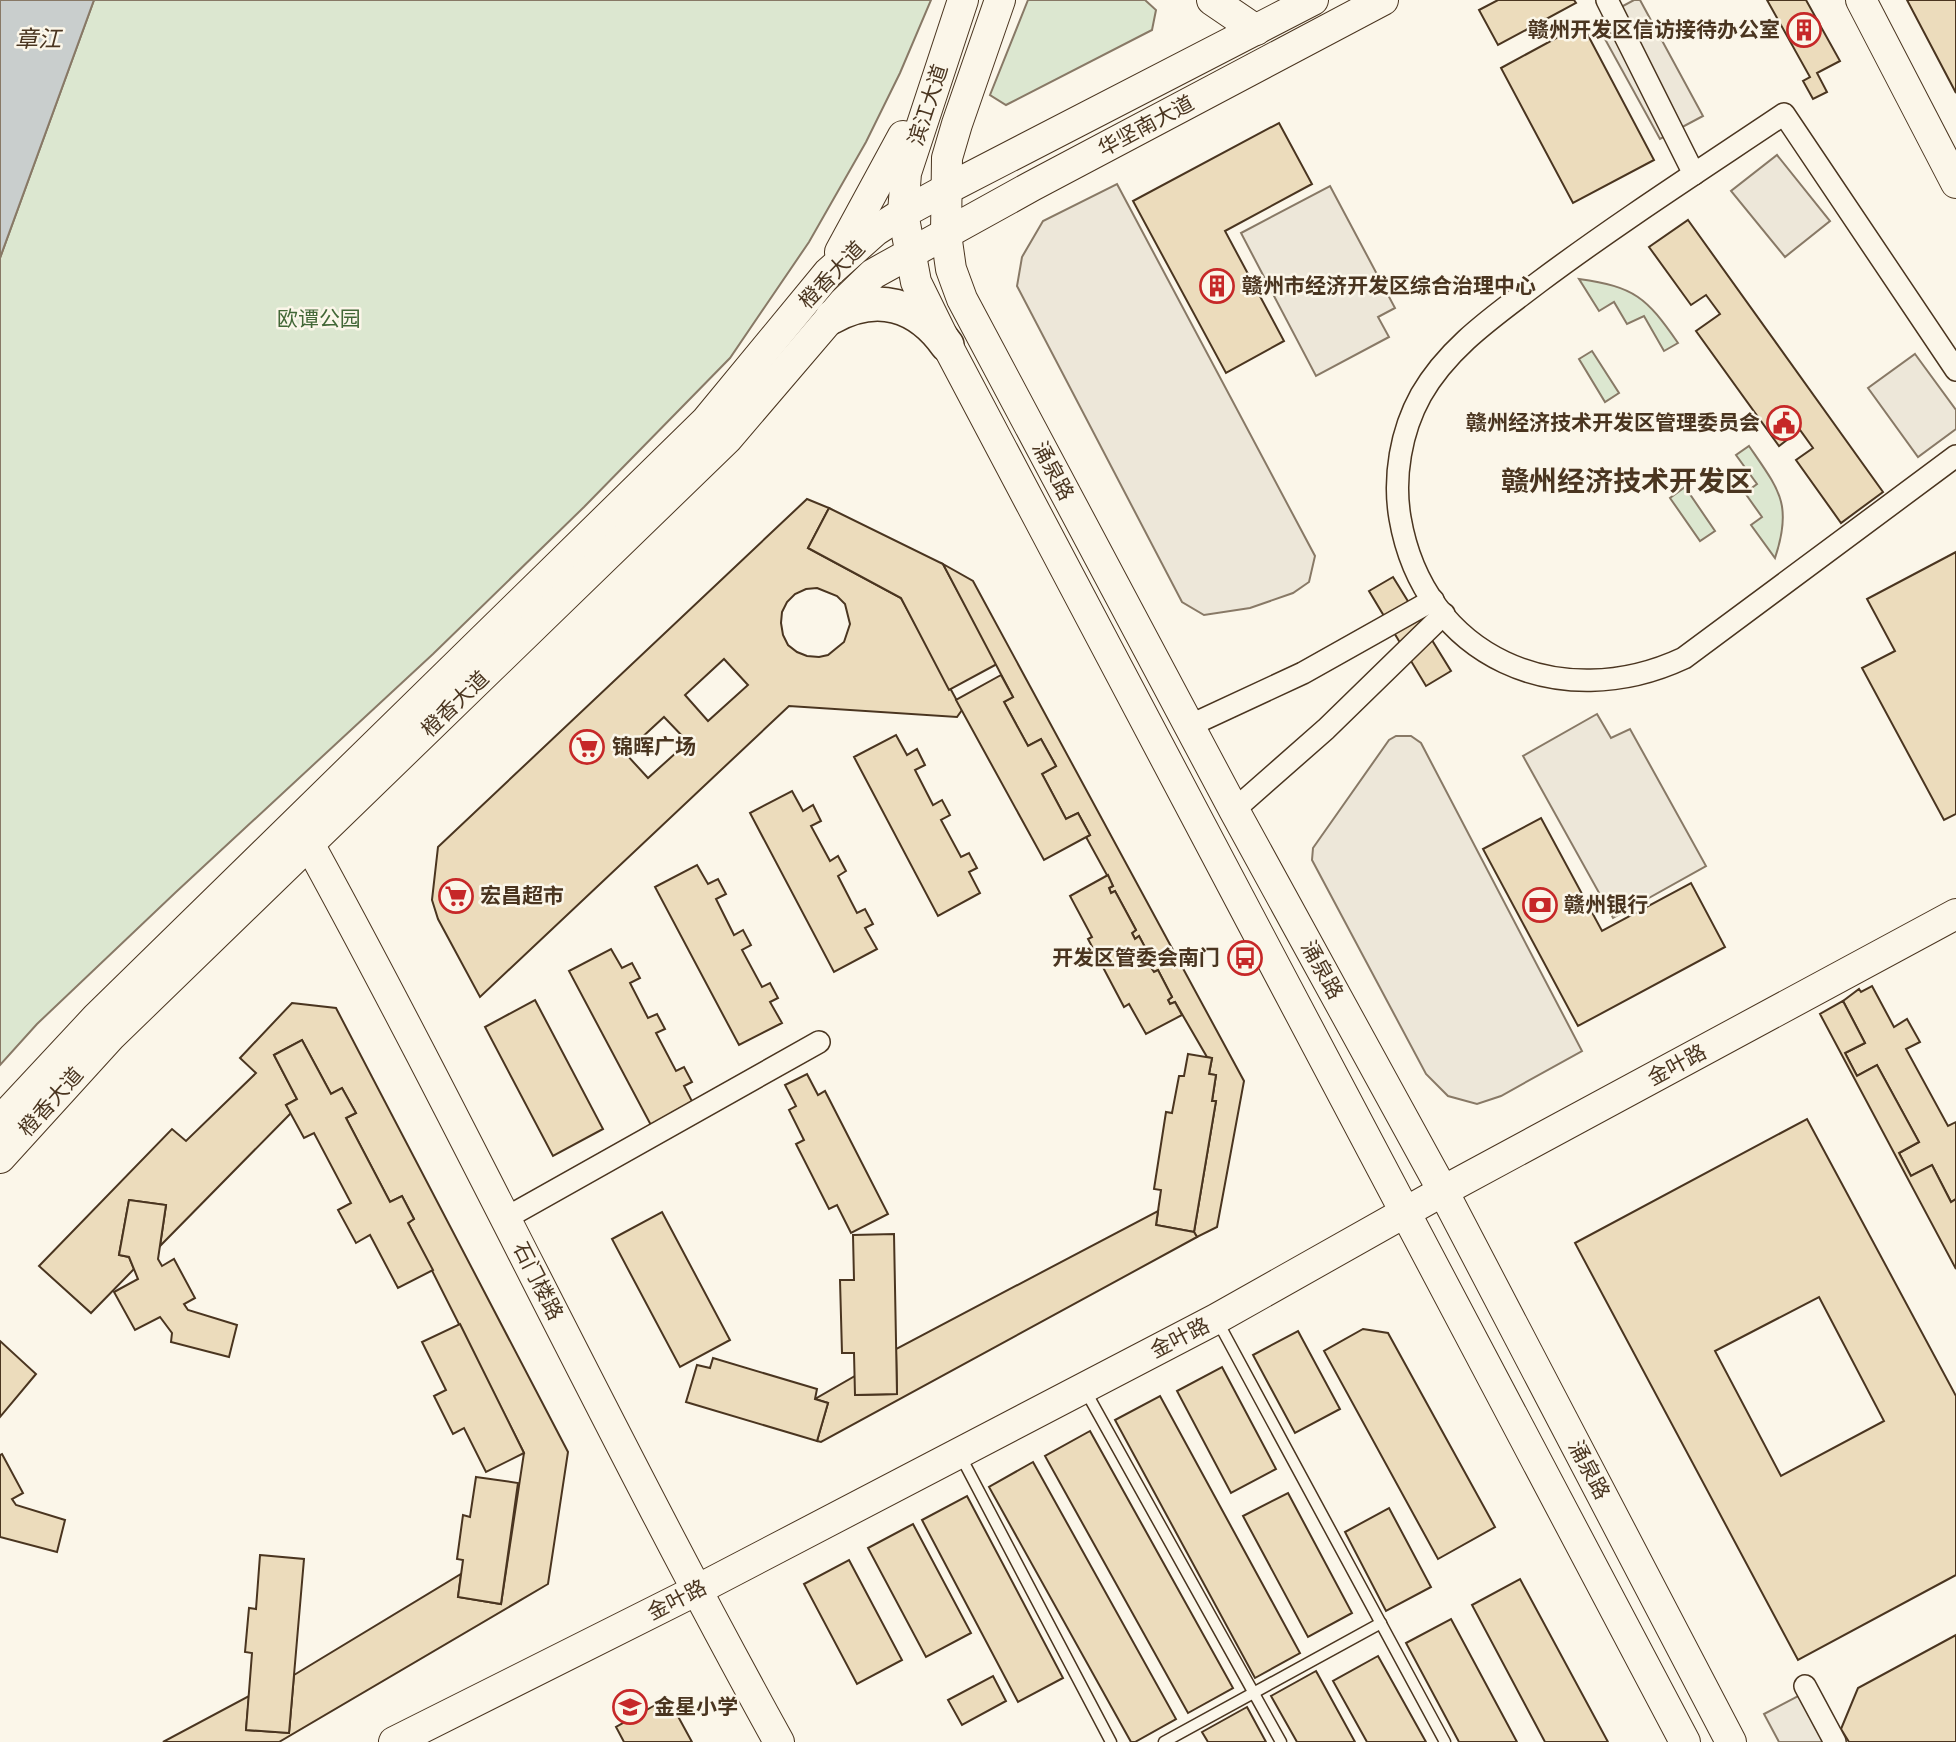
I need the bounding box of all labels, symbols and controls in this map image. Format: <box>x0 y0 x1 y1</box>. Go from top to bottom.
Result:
building icon: 赣州开发区信访接待办公室 <box>1785 11 1823 49</box>
place label: 赣州开发区信访接待办公室 <box>1528 16 1780 44</box>
water label: 章江 <box>15 24 64 54</box>
street label: 滨江大道 <box>902 61 954 149</box>
street label: 华坚南大道 <box>1093 89 1199 163</box>
street label: 橙香大道 <box>793 235 871 315</box>
building icon: 赣州市经济开发区综合治理中心 <box>1198 267 1236 305</box>
place label: 赣州市经济开发区综合治理中心 <box>1242 272 1536 300</box>
park label: 欧谭公园 <box>277 305 361 333</box>
public building icon: 赣州经济技术开发区管理委员会 <box>1765 404 1803 442</box>
place label: 赣州经济技术开发区管理委员会 <box>1466 409 1760 437</box>
street label: 涌泉路 <box>1026 437 1080 505</box>
district label: 赣州经济技术开发区 <box>1501 463 1753 500</box>
street label: 橙香大道 <box>415 665 495 743</box>
supermarket icon: 锦晖广场 <box>568 728 606 766</box>
place label: 锦晖广场 <box>612 733 696 761</box>
supermarket icon: 宏昌超市 <box>437 877 475 915</box>
place label: 宏昌超市 <box>480 882 564 910</box>
bank icon: 赣州银行 <box>1521 886 1559 924</box>
place label: 赣州银行 <box>1564 891 1648 919</box>
street label: 涌泉路 <box>1294 936 1350 1004</box>
bus stop icon: 开发区管委会南门 <box>1226 939 1264 977</box>
place label: 开发区管委会南门 <box>1052 944 1220 972</box>
street label: 金叶路 <box>1643 1038 1711 1092</box>
street label: 橙香大道 <box>12 1061 90 1143</box>
street label: 石门楼路 <box>506 1237 570 1325</box>
street label: 金叶路 <box>1146 1311 1214 1365</box>
street label: 涌泉路 <box>1562 1436 1616 1504</box>
street label: 金叶路 <box>643 1573 711 1627</box>
school or university icon: 金星小学 <box>611 1688 649 1726</box>
place label: 金星小学 <box>654 1693 738 1721</box>

